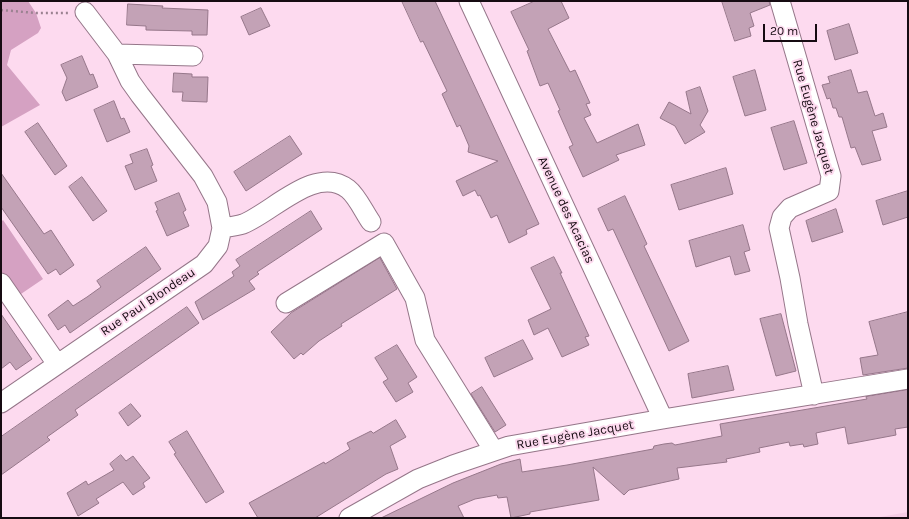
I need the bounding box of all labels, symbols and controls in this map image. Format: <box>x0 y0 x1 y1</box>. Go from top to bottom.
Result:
scale bar <box>765 16 819 42</box>
text: 20 m <box>770 24 798 38</box>
street label: Rue Eugène Jacquet <box>789 58 837 176</box>
street label: Avenue des Acacias <box>534 154 598 266</box>
street label: Rue Paul Blondeau <box>98 265 198 339</box>
street label: Rue Eugène Jacquet <box>515 417 635 453</box>

